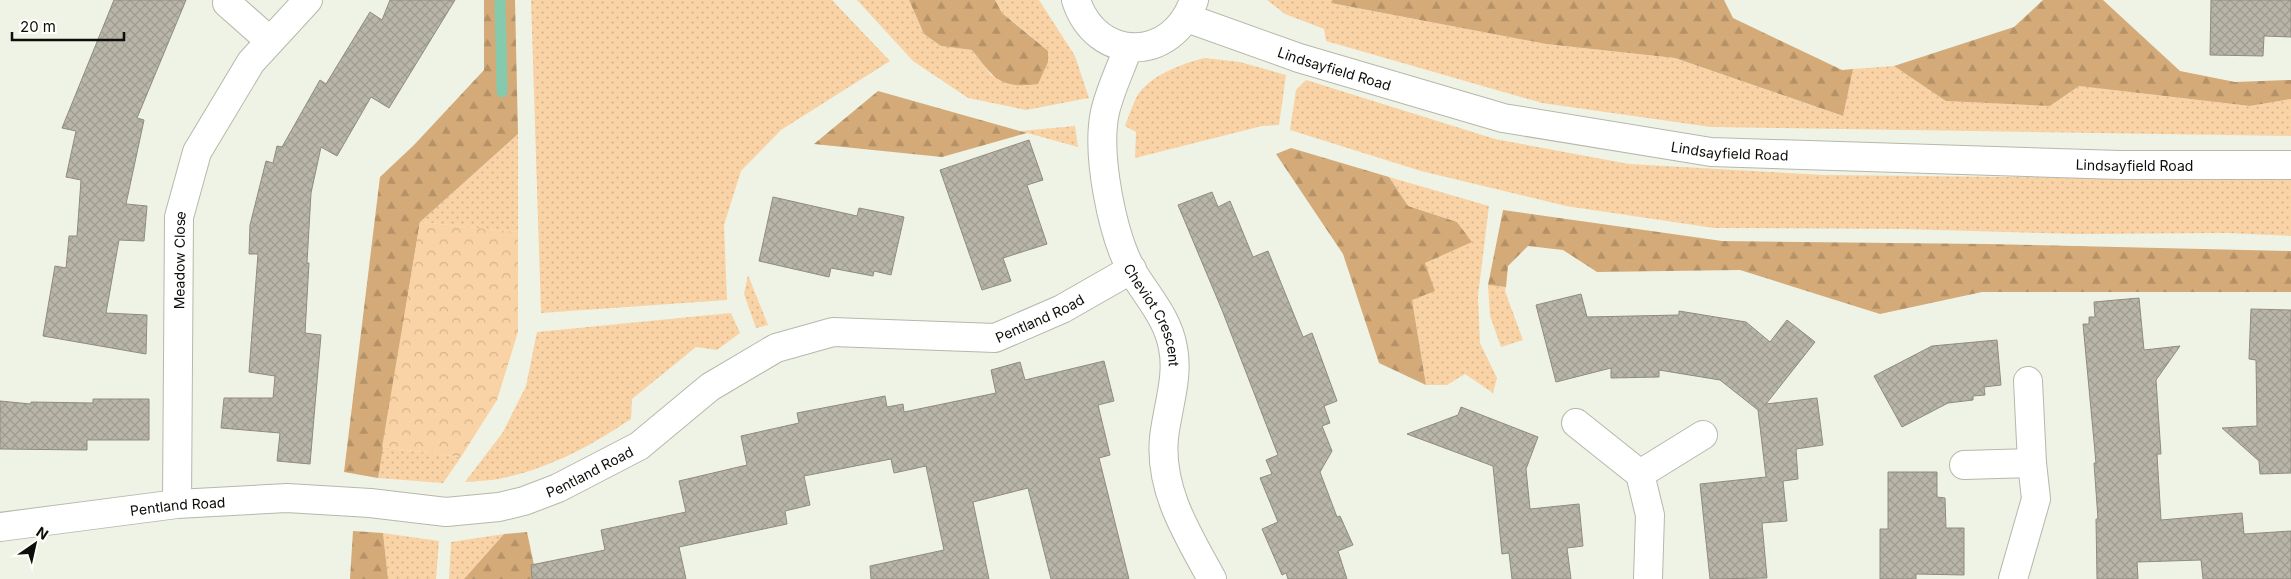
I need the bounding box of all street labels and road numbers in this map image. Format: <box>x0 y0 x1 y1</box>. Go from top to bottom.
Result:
street label: Lindsayfield Road <box>1276 43 1393 93</box>
street label: Lindsayfield Road <box>1670 137 1789 163</box>
street label: Lindsayfield Road <box>2075 155 2193 174</box>
street label: Meadow Close <box>170 209 189 309</box>
street label: Cheviot Crescent <box>1121 260 1183 367</box>
street label: Pentland Road <box>992 290 1087 345</box>
street label: Pentland Road <box>543 442 636 500</box>
street label: Pentland Road <box>129 493 226 519</box>

